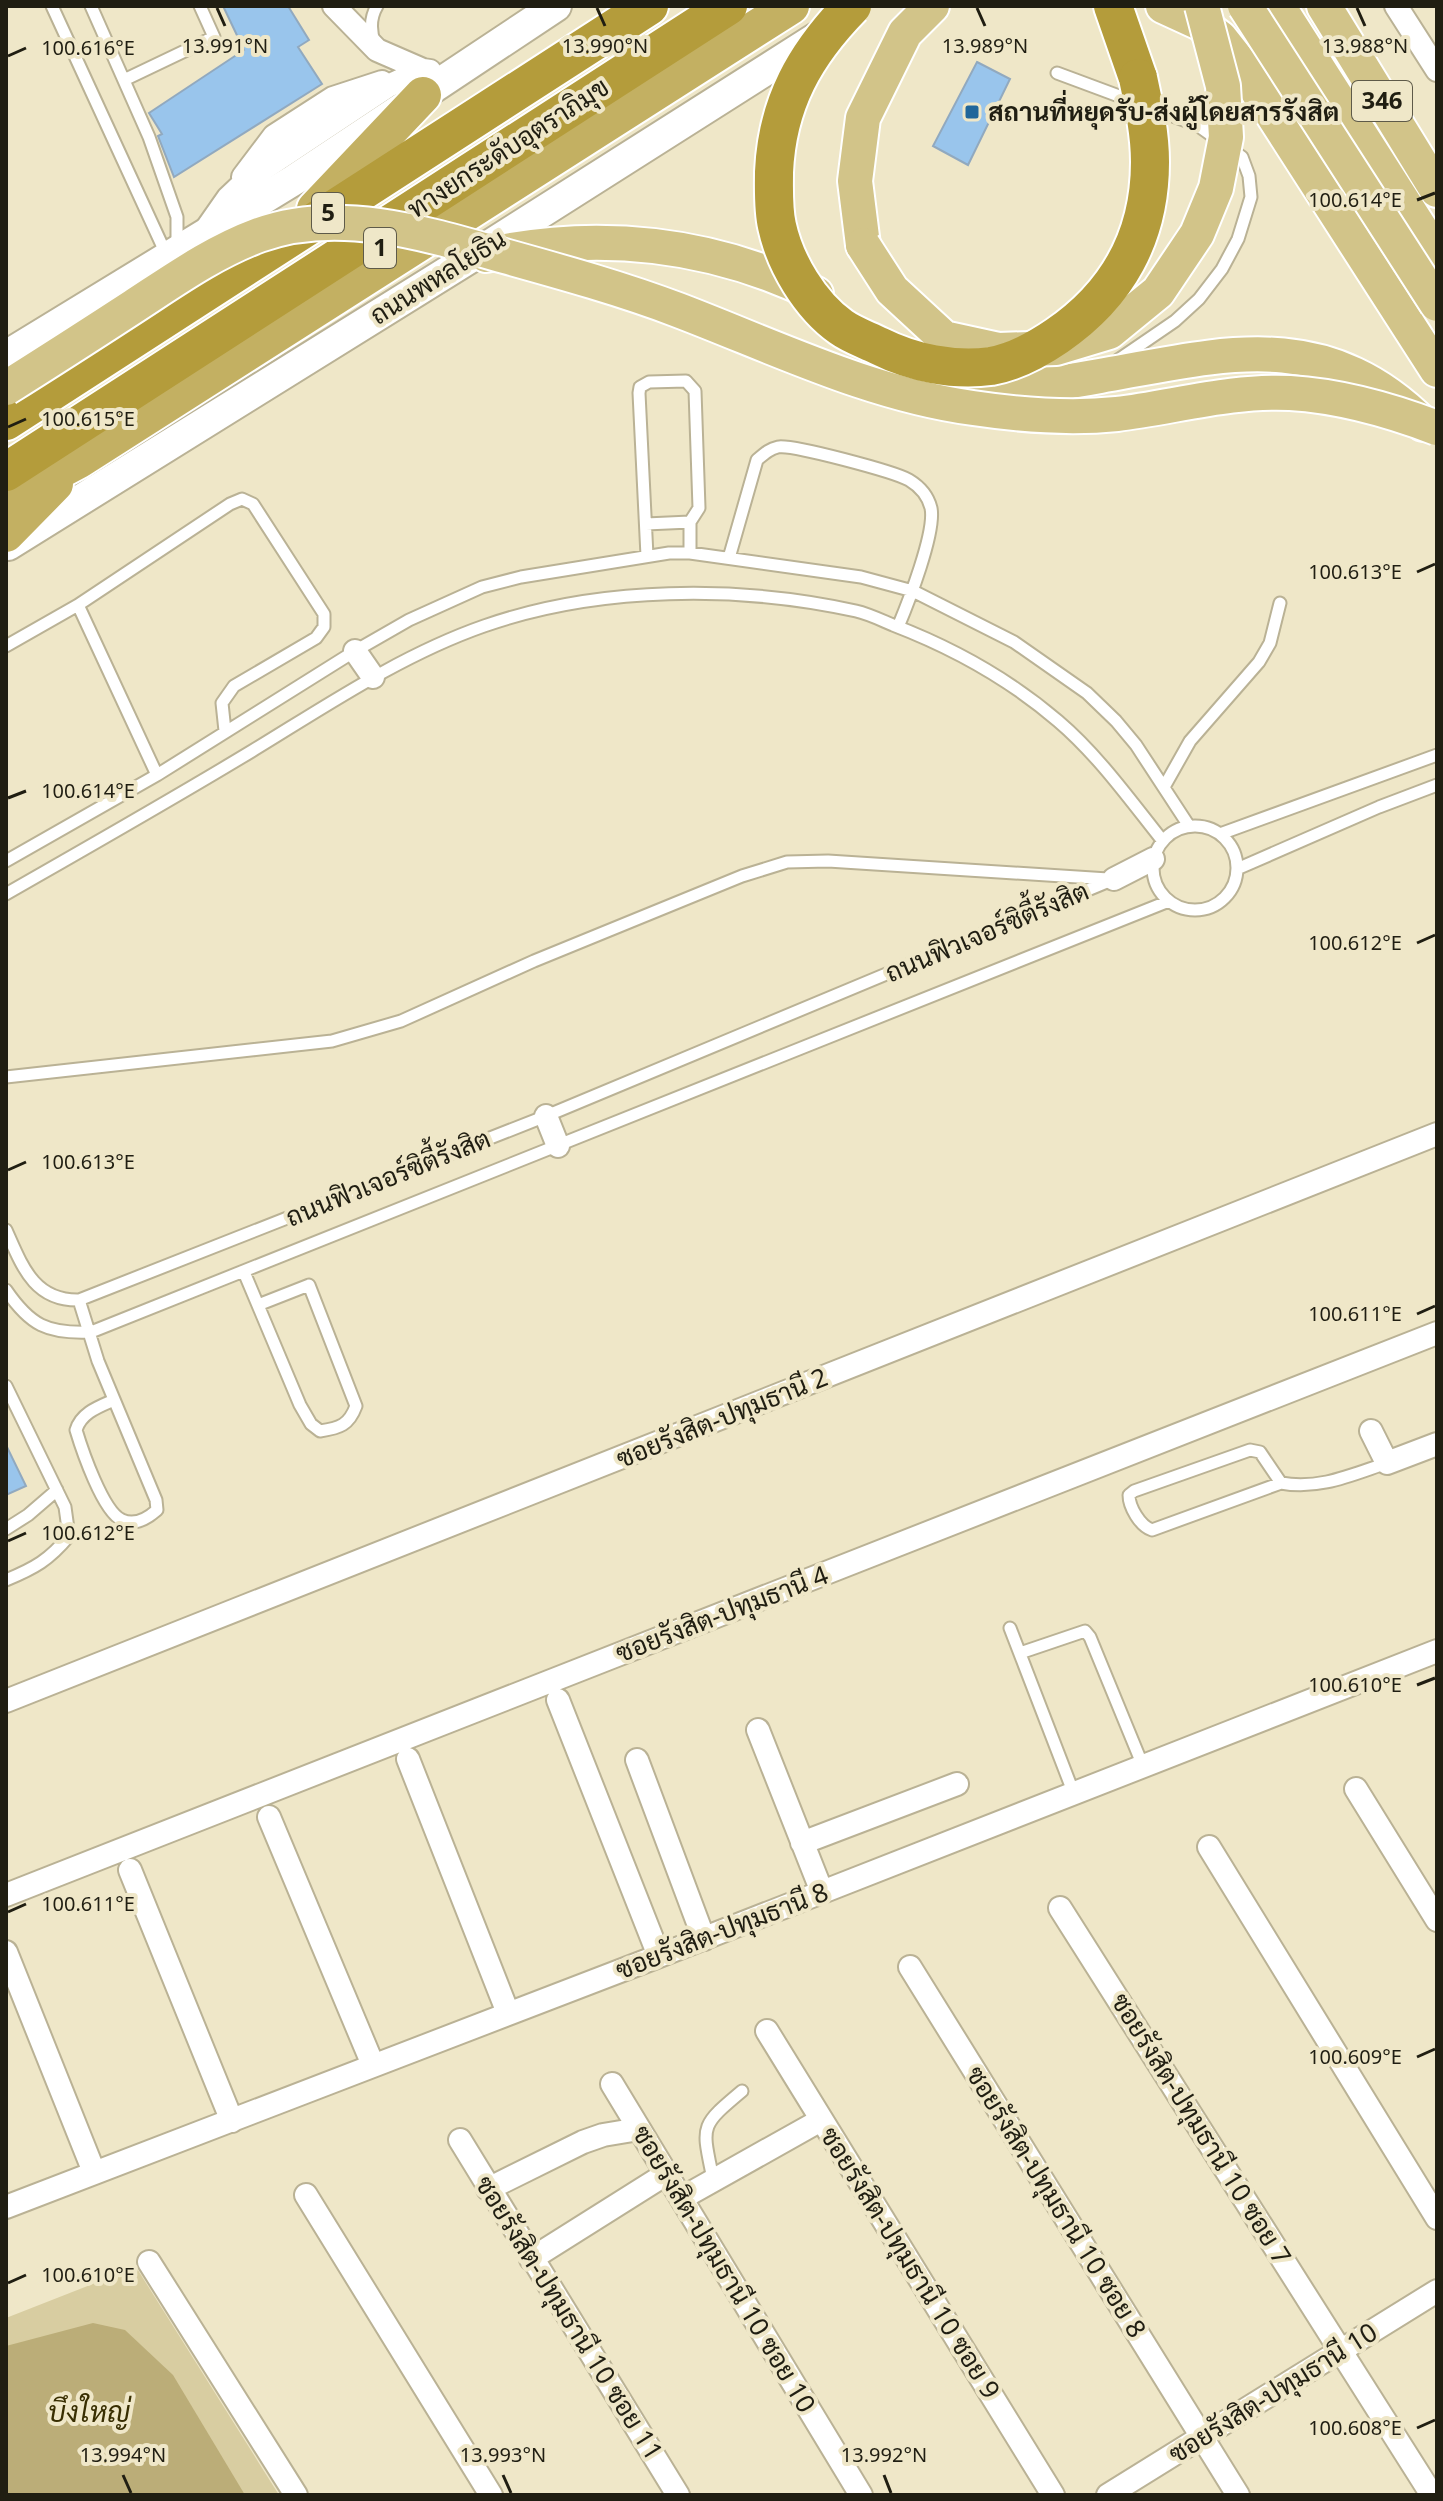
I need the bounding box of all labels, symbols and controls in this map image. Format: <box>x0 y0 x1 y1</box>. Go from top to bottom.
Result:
text: 13.991°N <box>182 32 268 59</box>
text: 13.990°N <box>562 32 648 59</box>
text: 13.989°N <box>942 32 1028 59</box>
text: 13.988°N <box>1322 32 1408 59</box>
text: 100.616°E <box>41 34 135 61</box>
street label: ทางยกระดับอุตราภิมุข <box>400 68 616 227</box>
road number: 346 <box>1352 81 1412 121</box>
place label: สถานที่หยุดรับ-ส่งผู้โดยสารรังสิต <box>988 89 1339 130</box>
marker: สถานที่หยุดรับ-ส่งผู้โดยสารรังสิต <box>963 103 981 121</box>
text: 100.614°E <box>1308 186 1402 213</box>
road number: 5 <box>312 193 344 233</box>
street label: ถนนพหลโยธิน <box>363 220 512 332</box>
road number: 1 <box>364 228 396 268</box>
text: 100.615°E <box>41 405 135 432</box>
text: 100.613°E <box>1308 558 1402 585</box>
text: 100.614°E <box>41 777 135 804</box>
street label: ถนนฟิวเจอร์ซิตี้รังสิต <box>878 868 1094 990</box>
text: 100.612°E <box>1308 929 1402 956</box>
street label: ถนนฟิวเจอร์ซิตี้รังสิต <box>278 1116 495 1235</box>
text: 100.613°E <box>41 1148 135 1175</box>
text: 100.611°E <box>1308 1300 1402 1327</box>
street label: ซอยรังสิต-ปทุมธานี 2 <box>611 1358 833 1477</box>
text: 100.612°E <box>41 1519 135 1546</box>
street label: ซอยรังสิต-ปทุมธานี 4 <box>610 1556 833 1671</box>
text: 100.610°E <box>1308 1671 1402 1698</box>
street label: ซอยรังสิต-ปทุมธานี 8 <box>610 1873 833 1988</box>
text: 100.611°E <box>41 1890 135 1917</box>
street label: ซอยรังสิต-ปทุมธานี 10 ซอย 7 <box>1102 1986 1300 2272</box>
text: 100.609°E <box>1308 2043 1402 2070</box>
street label: ซอยรังสิต-ปทุมธานี 10 ซอย 8 <box>957 2059 1155 2345</box>
street label: ซอยรังสิต-ปทุมธานี 10 ซอย 10 <box>624 2118 825 2419</box>
street label: ซอยรังสิต-ปทุมธานี 10 ซอย 9 <box>811 2120 1009 2406</box>
street label: ซอยรังสิต-ปทุมธานี 10 ซอย 11 <box>467 2168 672 2467</box>
text: 100.610°E <box>41 2261 135 2288</box>
street label: ซอยรังสิต-ปทุมธานี 10 <box>1161 2313 1384 2472</box>
water label: บึงใหญ่ <box>48 2392 132 2430</box>
text: 100.608°E <box>1308 2414 1402 2441</box>
text: 13.994°N <box>80 2441 166 2468</box>
text: 13.993°N <box>460 2441 546 2468</box>
text: 13.992°N <box>841 2441 927 2468</box>

